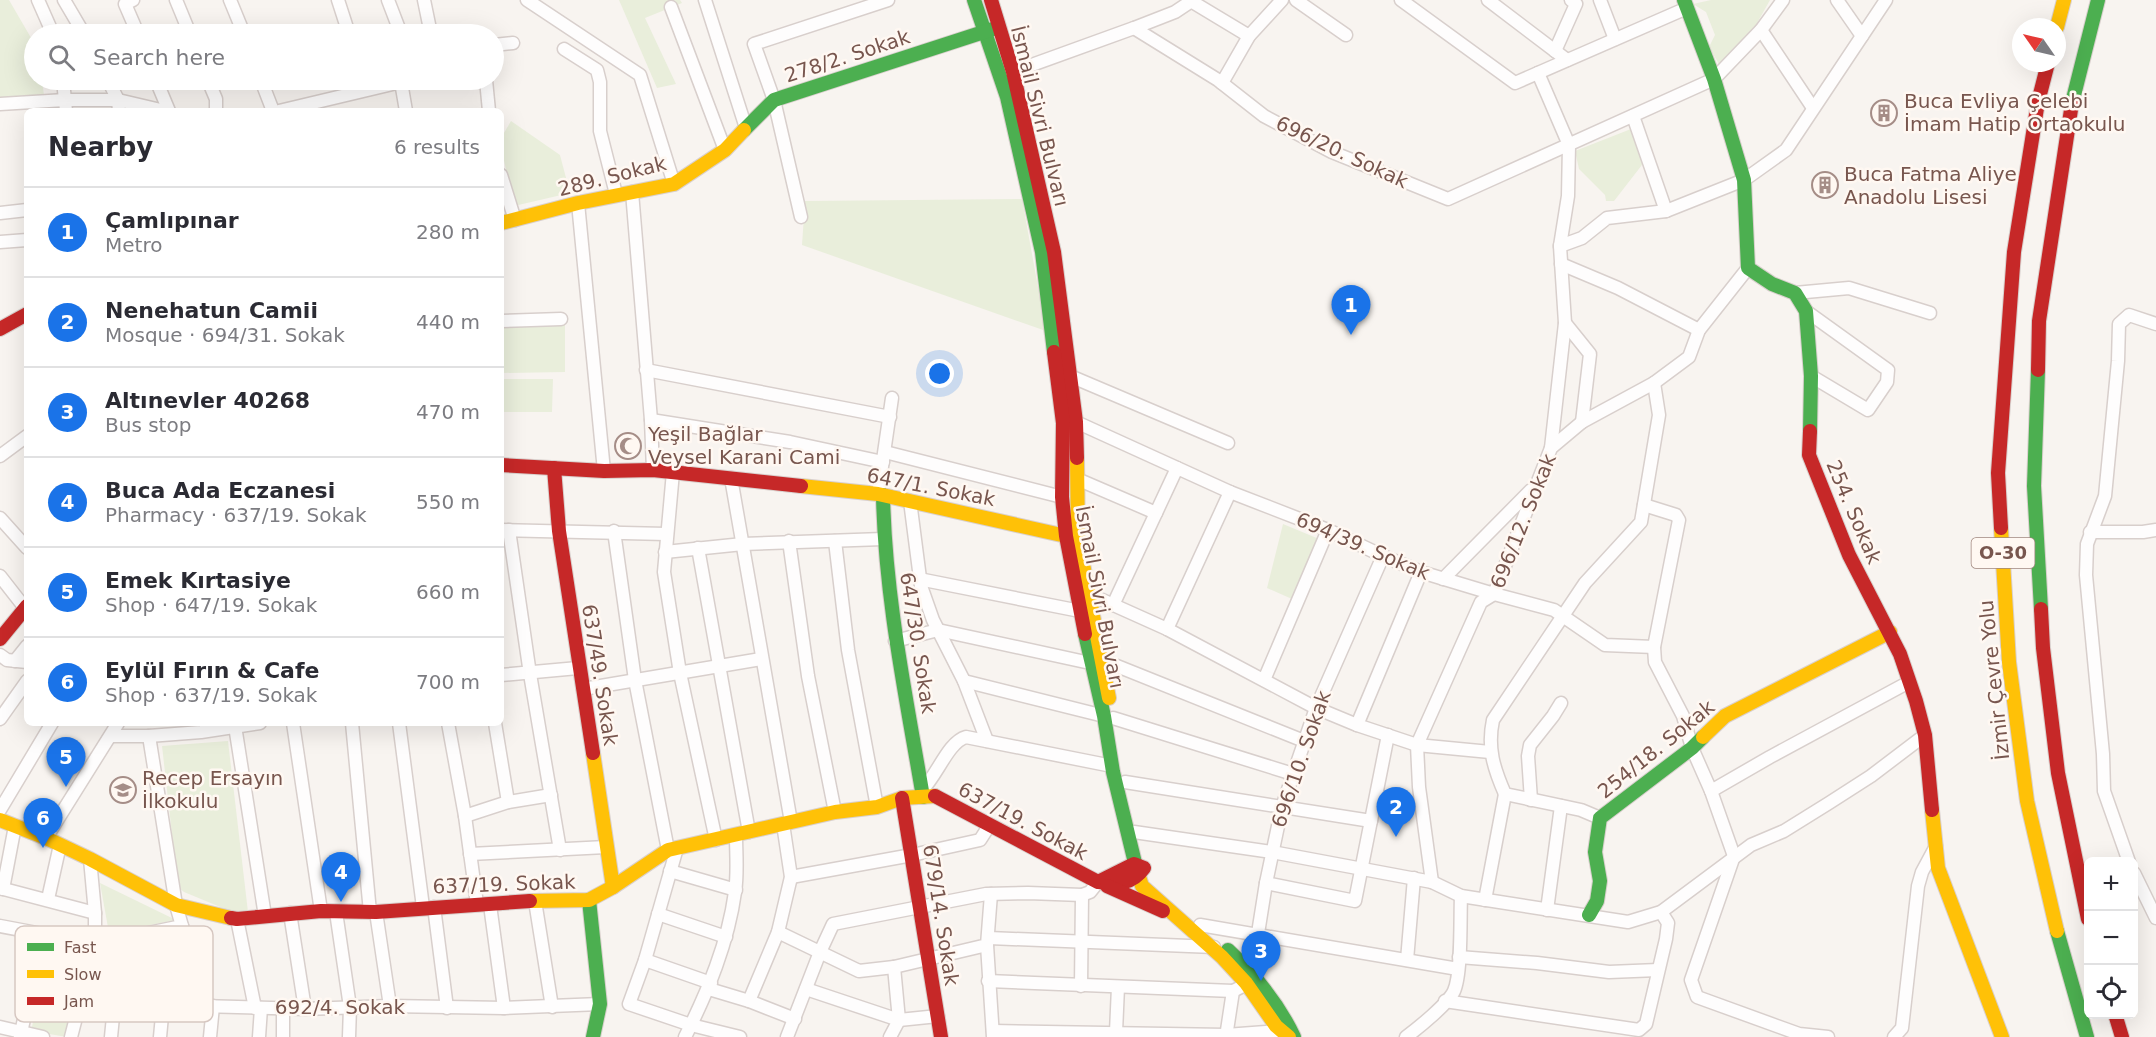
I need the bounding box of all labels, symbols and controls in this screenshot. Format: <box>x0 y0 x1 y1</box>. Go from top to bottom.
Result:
north arrow <box>2012 18 2066 72</box>
street label: İsmail Sivri Bulvarı <box>1006 23 1074 209</box>
search box <box>24 24 504 90</box>
street label: 278/2. Sokak <box>781 24 913 88</box>
icon: search <box>45 41 78 74</box>
text: Search here <box>93 45 225 70</box>
place label: Buca Evliya Çelebi İmam Hatip Ortaokulu <box>1904 89 2125 136</box>
building icon: Buca Evliya Çelebi İmam Hatip Ortaokulu <box>1869 98 1899 128</box>
street label: 696/20. Sokak <box>1272 111 1412 193</box>
text: Nearby <box>48 132 153 162</box>
text: 6 results <box>394 135 480 159</box>
street label: 289. Sokak <box>555 151 669 201</box>
place label: Buca Fatma Aliye Anadolu Lisesi <box>1844 162 2017 209</box>
building icon: Buca Fatma Aliye Anadolu Lisesi <box>1810 170 1840 200</box>
text: Çamlıpınar <box>105 208 239 233</box>
text: 1 <box>61 220 74 244</box>
text: 280 m <box>416 220 480 244</box>
text: Metro <box>105 233 162 257</box>
pin: 1 <box>1332 286 1370 335</box>
text: Nenehatun Camii <box>105 298 318 323</box>
text: 2 <box>61 310 74 334</box>
text: 440 m <box>416 310 480 334</box>
text: Mosque · 694/31. Sokak <box>105 323 345 347</box>
your location <box>925 359 954 388</box>
text: Altınevler 40268 <box>105 388 310 413</box>
text: 3 <box>61 400 74 424</box>
text: 470 m <box>416 400 480 424</box>
text: Bus stop <box>105 413 191 437</box>
place label: Yeşil Bağlar Veysel Karani Cami <box>647 422 840 469</box>
mosque icon: Yeşil Bağlar Veysel Karani Cami <box>613 431 643 461</box>
street label: 696/12. Sokak <box>1485 450 1561 592</box>
street label: 254. Sokak <box>1821 456 1887 568</box>
street label: 647/1. Sokak <box>865 463 998 511</box>
text: Buca Ada Eczanesi <box>105 478 335 503</box>
text: 4 <box>61 490 74 514</box>
text: 550 m <box>416 490 480 514</box>
text: Pharmacy · 637/19. Sokak <box>105 503 367 527</box>
street label: İsmail Sivri Bulvarı <box>1071 504 1129 690</box>
street label: 694/39. Sokak <box>1292 507 1434 585</box>
road number: O-30 <box>1972 538 2034 568</box>
text: Emek Kırtasiye <box>105 568 291 593</box>
street label: 647/30. Sokak <box>895 570 941 716</box>
text: 5 <box>61 580 74 604</box>
text: 660 m <box>416 580 480 604</box>
text: Shop · 647/19. Sokak <box>105 593 317 617</box>
street label: İzmir Çevre Yolu <box>1974 599 2014 761</box>
street label: 637/49. Sokak <box>577 602 623 748</box>
text: Eylül Fırın & Cafe <box>105 658 319 683</box>
text: 6 <box>61 670 74 694</box>
text: 700 m <box>416 670 480 694</box>
text: Shop · 637/19. Sokak <box>105 683 317 707</box>
street label: 696/10. Sokak <box>1266 687 1336 831</box>
street label: 254/18. Sokak <box>1593 694 1719 803</box>
pin: 5 <box>46 738 86 787</box>
place label: Recep Ersayın İlkokulu <box>142 766 283 813</box>
school or university icon: Recep Ersayın İlkokulu <box>108 775 138 805</box>
street label: 637/19. Sokak <box>954 777 1092 865</box>
pin: 2 <box>1376 788 1416 837</box>
pin: 6 <box>24 798 63 848</box>
street label: 679/14. Sokak <box>918 842 964 988</box>
pin: 4 <box>322 852 360 902</box>
map controls <box>2084 857 2138 1019</box>
button: + <box>2084 857 2138 911</box>
street label: 637/19. Sokak <box>432 869 576 898</box>
button: − <box>2084 911 2138 965</box>
legend <box>15 926 213 1022</box>
pin: 3 <box>1242 932 1280 981</box>
text: Fast <box>64 938 96 957</box>
text: Slow <box>64 965 101 984</box>
button: locate <box>2084 965 2138 1019</box>
text: Jam <box>63 992 94 1011</box>
street label: 692/4. Sokak <box>275 995 406 1019</box>

